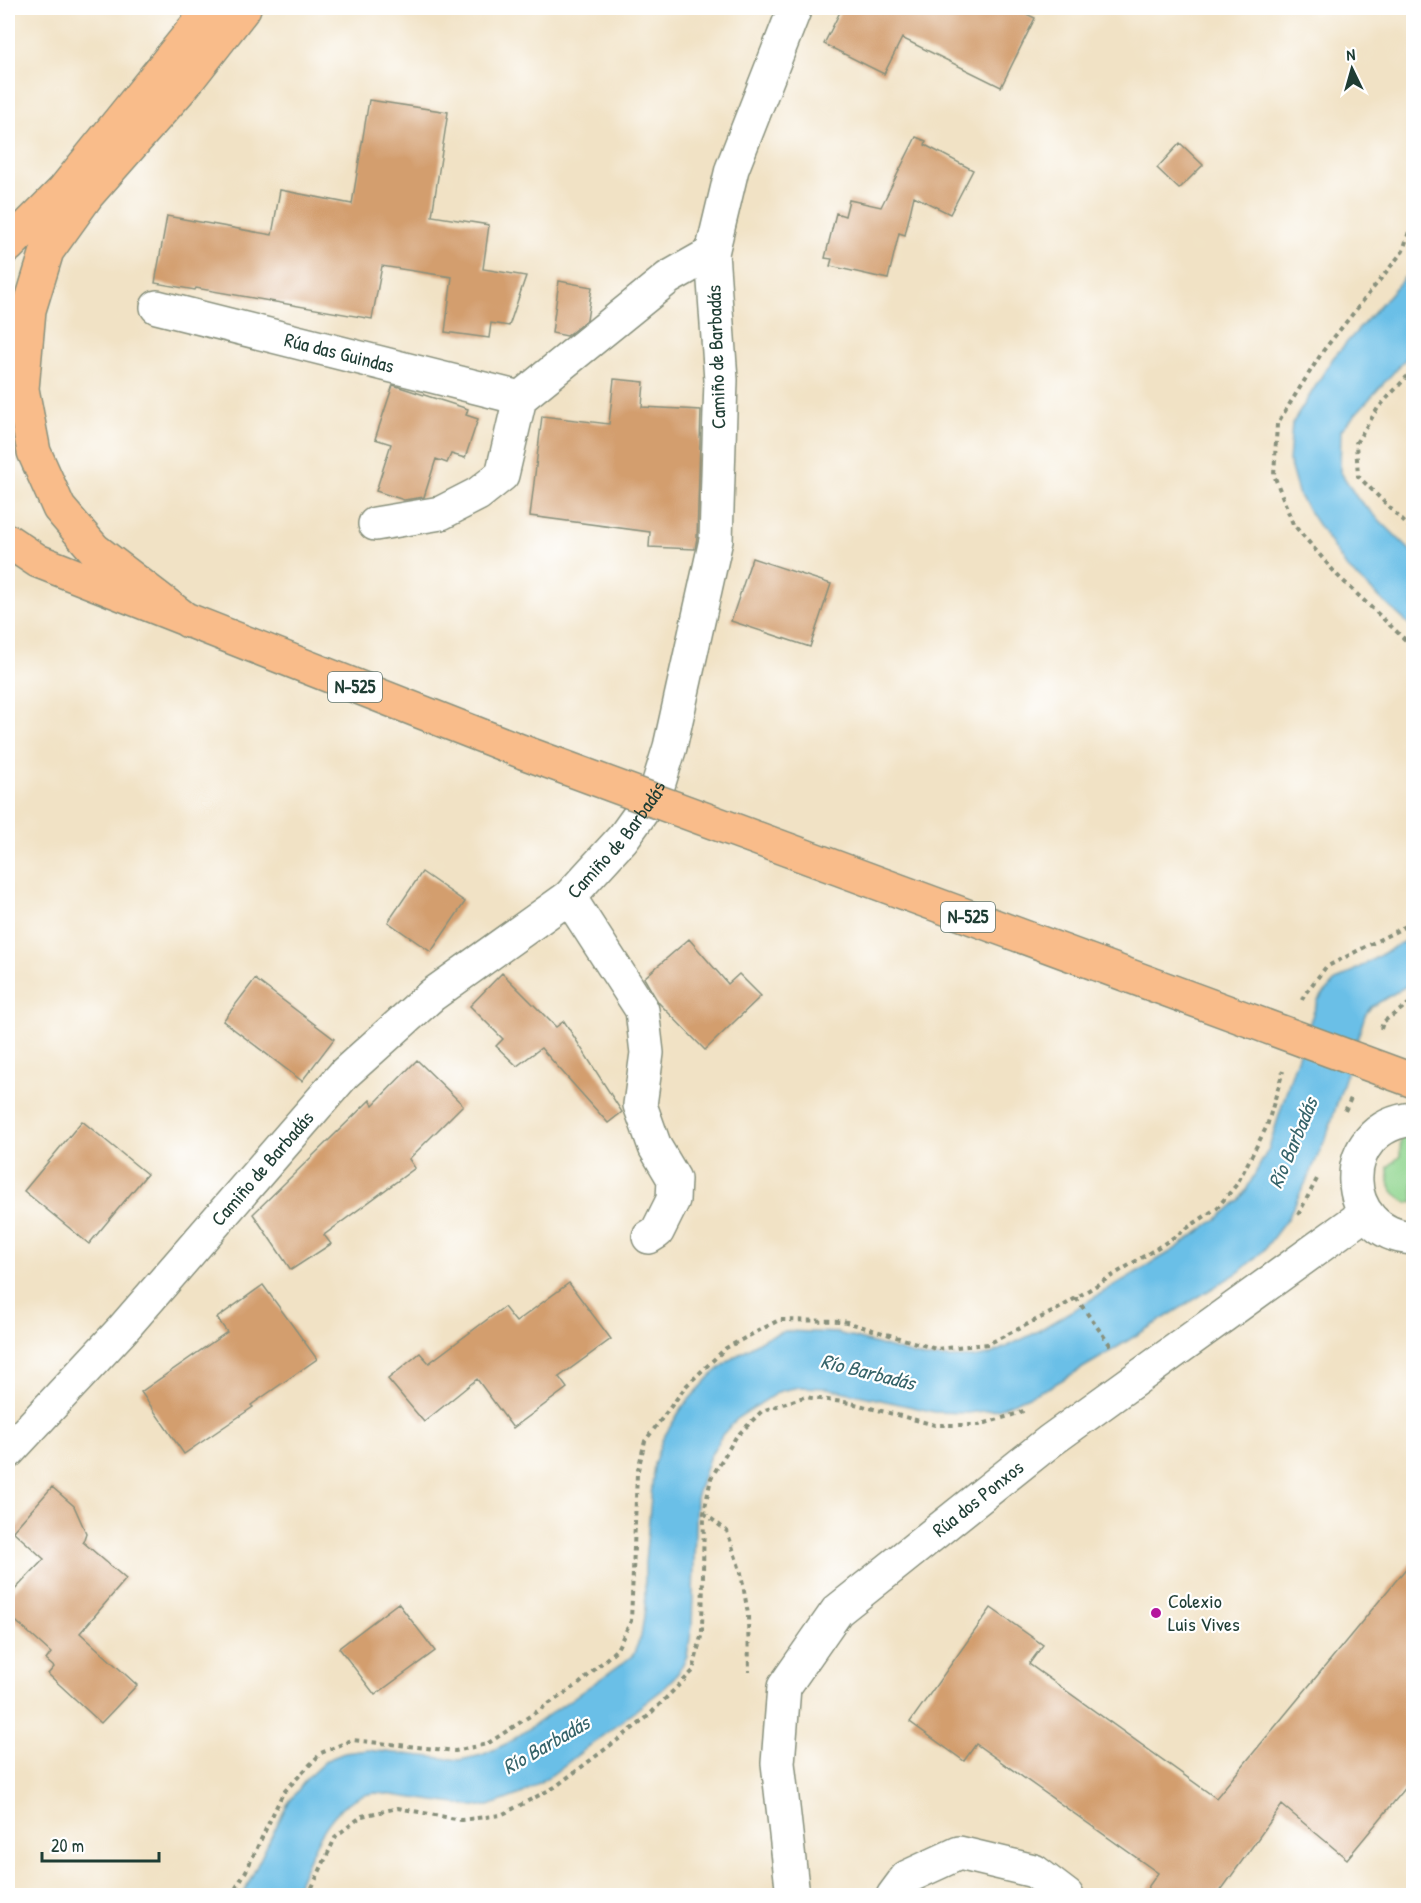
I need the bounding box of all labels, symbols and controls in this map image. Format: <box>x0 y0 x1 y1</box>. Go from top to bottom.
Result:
north arrow <box>1322 39 1382 99</box>
text: N <box>1345 43 1356 65</box>
street label: Camiño de Barbadás <box>699 284 732 429</box>
street label: Rúa das Guindas <box>282 326 397 379</box>
road number: N-525 <box>328 672 382 702</box>
street label: Camiño de Barbadás <box>560 778 671 904</box>
road number: N-525 <box>941 902 995 932</box>
water label: Río Barbadás <box>1260 1091 1325 1193</box>
street label: Camiño de Barbadás <box>204 1105 320 1231</box>
water label: Río Barbadás <box>818 1346 920 1398</box>
street label: Rúa dos Ponxos <box>926 1453 1029 1543</box>
place label: Colexio Luis Vives <box>1168 1587 1240 1637</box>
marker: Colexio Luis Vives <box>1149 1606 1163 1620</box>
water label: Río Barbadás <box>497 1707 596 1781</box>
scale bar <box>42 1825 159 1863</box>
text: 20 m <box>51 1833 84 1858</box>

